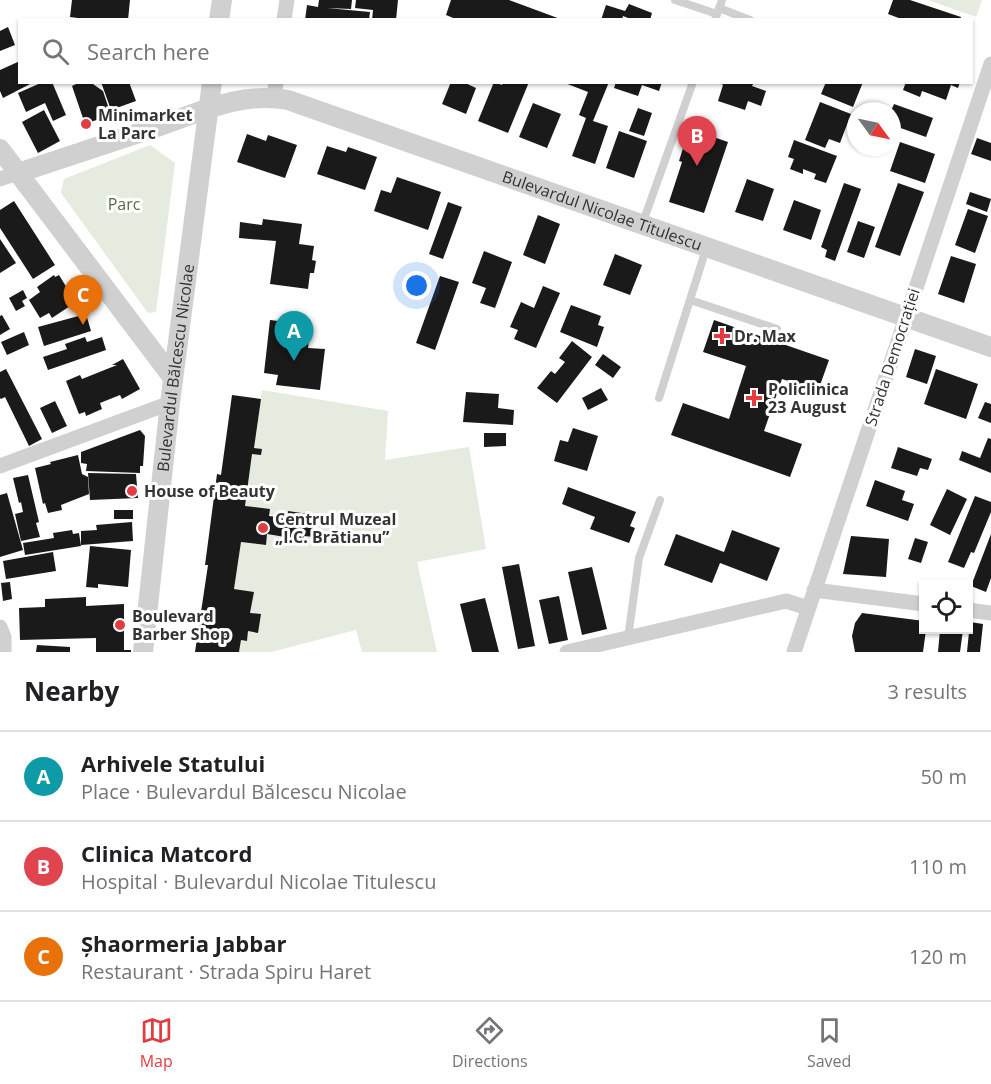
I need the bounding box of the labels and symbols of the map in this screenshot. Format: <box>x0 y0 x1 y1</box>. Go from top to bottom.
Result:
north arrow <box>847 102 901 156</box>
place label: Minimarket La Parc <box>98 104 192 144</box>
pin: B <box>678 116 716 166</box>
marker: Minimarket La Parc <box>79 117 93 131</box>
street label: Bulevardul Nicolae Titulescu <box>499 165 705 256</box>
park label: Parc <box>108 193 141 215</box>
street label: Bulevardul Bălcescu Nicolae <box>152 263 199 473</box>
your location <box>402 271 431 300</box>
pin: C <box>64 276 103 325</box>
street label: Strada Democrației <box>859 285 925 429</box>
pin: A <box>274 312 314 361</box>
place label: Dr. Max <box>734 325 797 347</box>
marker: Dr. Max <box>715 329 729 343</box>
place label: Policlinica 23 August <box>768 378 849 418</box>
marker: Policlinica 23 August <box>745 389 763 407</box>
place label: House of Beauty <box>144 480 276 502</box>
marker: House of Beauty <box>125 484 139 498</box>
place label: Centrul Muzeal „I.C. Brătianu” <box>275 508 396 548</box>
marker: Centrul Muzeal „I.C. Brătianu” <box>256 521 270 535</box>
place label: Boulevard Barber Shop <box>132 605 230 645</box>
marker: Boulevard Barber Shop <box>113 618 127 632</box>

